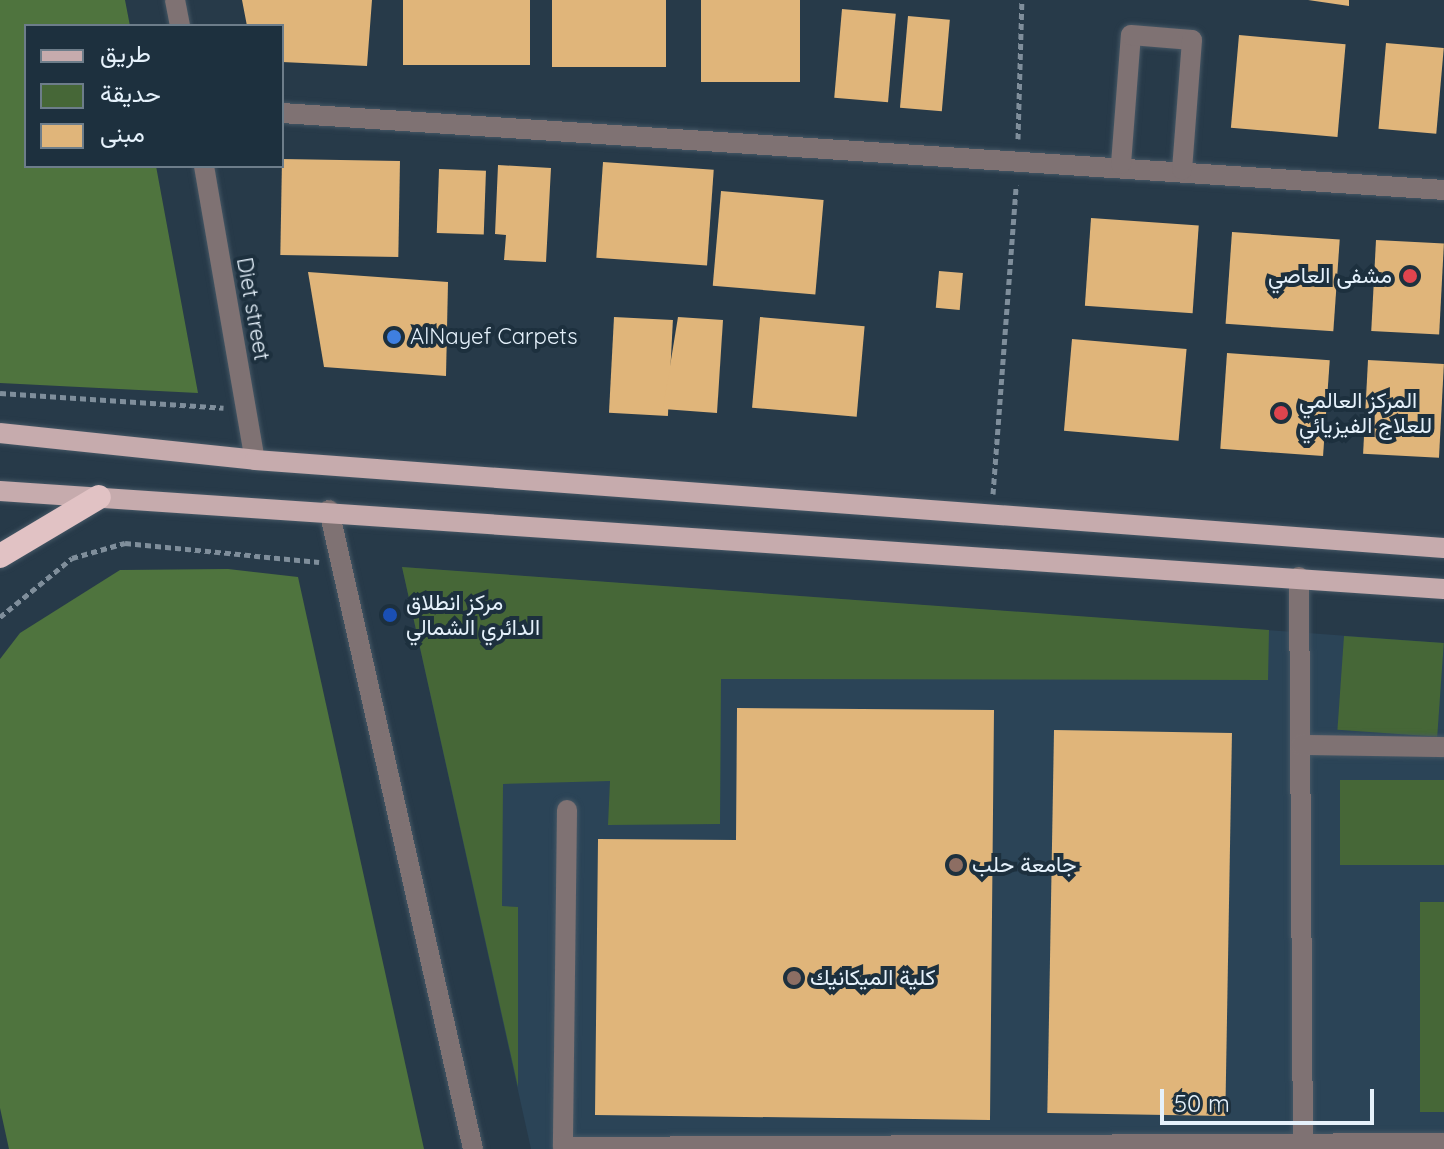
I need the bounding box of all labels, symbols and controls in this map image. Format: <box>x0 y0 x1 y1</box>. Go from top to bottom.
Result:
legend <box>24 24 284 168</box>
text: طريق <box>100 38 151 68</box>
text: حديقة <box>100 78 161 108</box>
text: مبنى <box>100 118 145 148</box>
street label: Diet street <box>231 255 275 363</box>
place label: مشفى العاصي <box>1268 263 1392 289</box>
marker: مشفى العاصي <box>1399 265 1421 287</box>
place label: AlNayef Carpets <box>410 324 578 350</box>
marker: AlNayef Carpets <box>385 328 403 346</box>
place label: المركز العالمي للعلاج الفيزيائي <box>1299 387 1432 438</box>
marker: المركز العالمي للعلاج الفيزيائي <box>1270 402 1292 424</box>
place label: مركز انطلاق الدائري الشمالي <box>406 589 540 640</box>
marker: مركز انطلاق الدائري الشمالي <box>381 606 399 624</box>
place label: جامعة حلب <box>972 852 1076 878</box>
marker: جامعة حلب <box>947 856 965 874</box>
place label: كلية الميكانيك <box>810 965 935 991</box>
marker: كلية الميكانيك <box>785 969 803 987</box>
scale bar <box>1164 1073 1378 1123</box>
text: 50 m <box>1174 1088 1230 1118</box>

